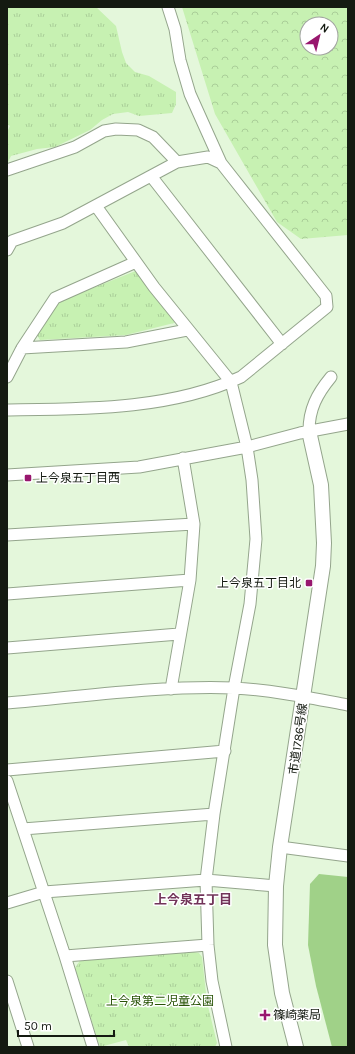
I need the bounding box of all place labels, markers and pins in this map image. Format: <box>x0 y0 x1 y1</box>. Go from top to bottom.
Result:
place label: 上今泉五丁目西 <box>36 471 120 485</box>
marker: 上今泉五丁目西 <box>23 473 33 483</box>
place label: 上今泉五丁目北 <box>217 576 301 590</box>
marker: 上今泉五丁目北 <box>304 578 314 588</box>
place label: 篠崎薬局 <box>273 1008 321 1022</box>
marker: 篠崎薬局 <box>260 1010 270 1020</box>

